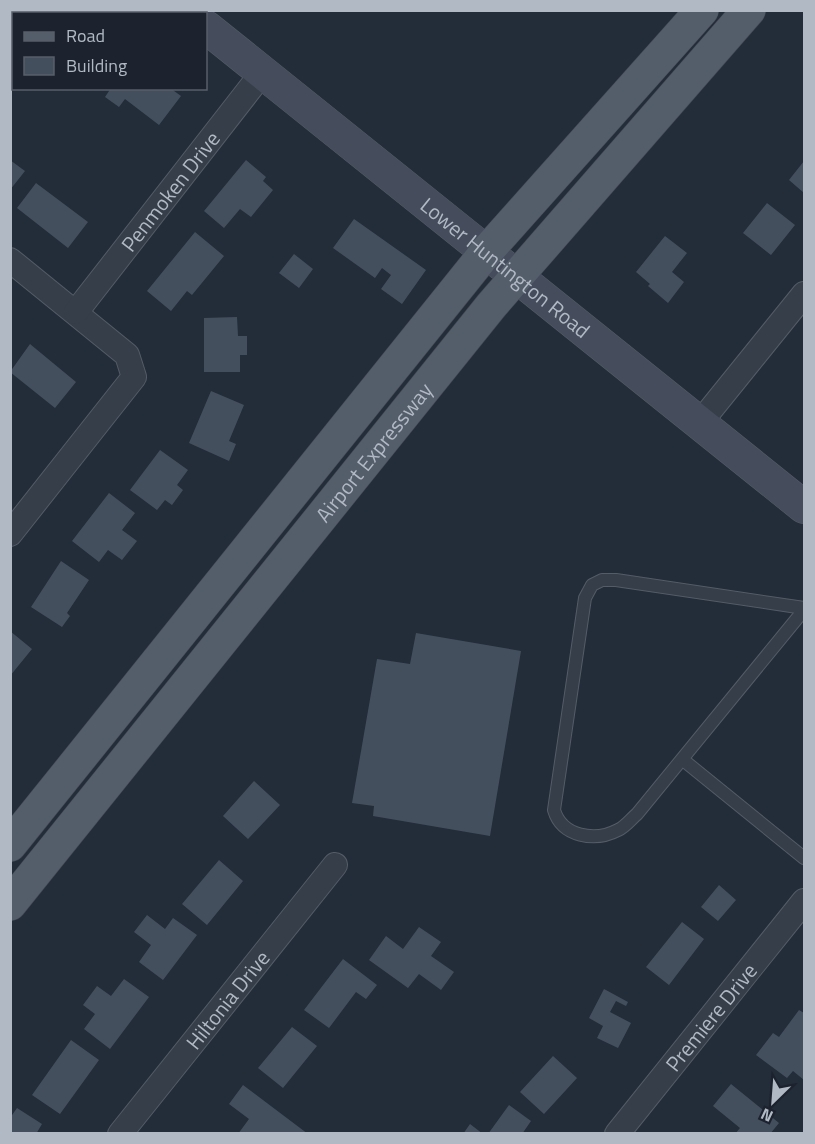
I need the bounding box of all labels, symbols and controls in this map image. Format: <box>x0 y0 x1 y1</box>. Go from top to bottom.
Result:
legend <box>12 12 207 90</box>
text: Road <box>66 22 105 49</box>
text: Building <box>66 52 127 79</box>
street label: Penmoken Drive <box>113 124 227 258</box>
street label: Lower Huntington Road <box>414 189 597 346</box>
street label: Airport Expressway <box>307 375 440 529</box>
street label: Hiltonia Drive <box>178 943 277 1056</box>
street label: Premiere Drive <box>657 956 764 1078</box>
north arrow <box>743 1072 803 1132</box>
text: N <box>757 1102 777 1129</box>

